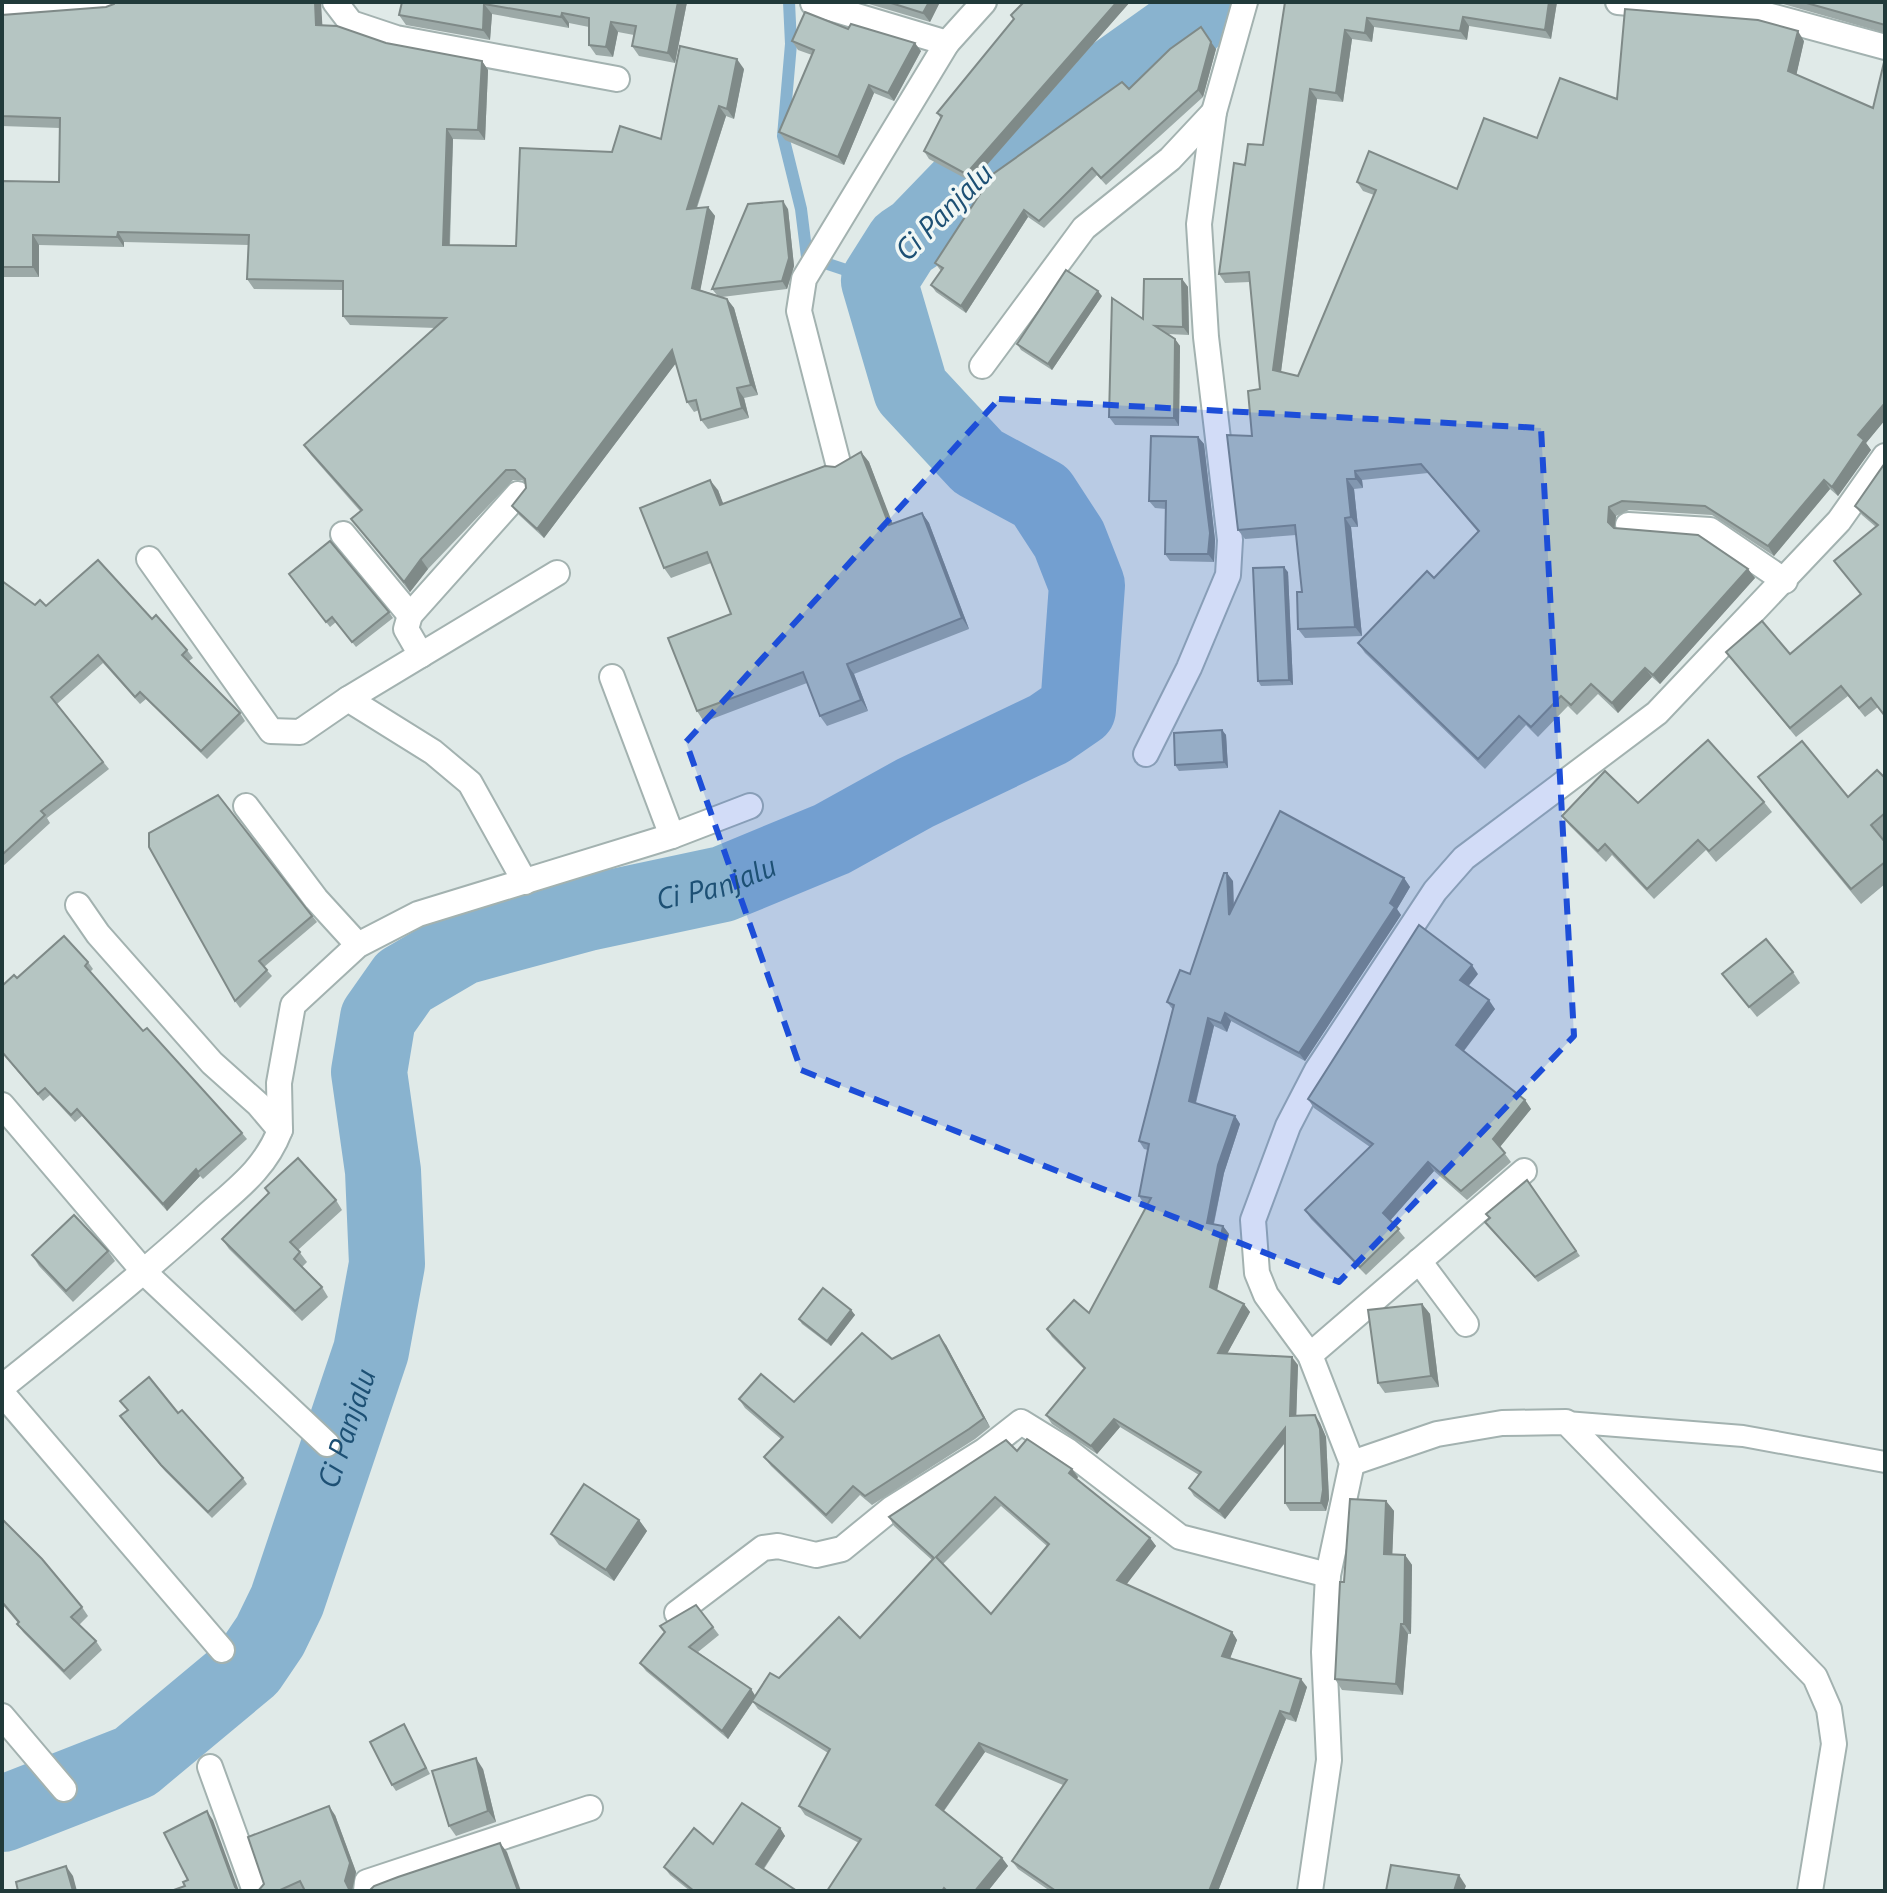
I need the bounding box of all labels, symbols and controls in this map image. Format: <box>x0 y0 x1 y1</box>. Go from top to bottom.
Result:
water label: Ci Panjalu <box>886 154 1000 268</box>
water label: Ci Panjalu <box>652 845 781 917</box>
water label: Ci Panjalu <box>307 1363 383 1493</box>

